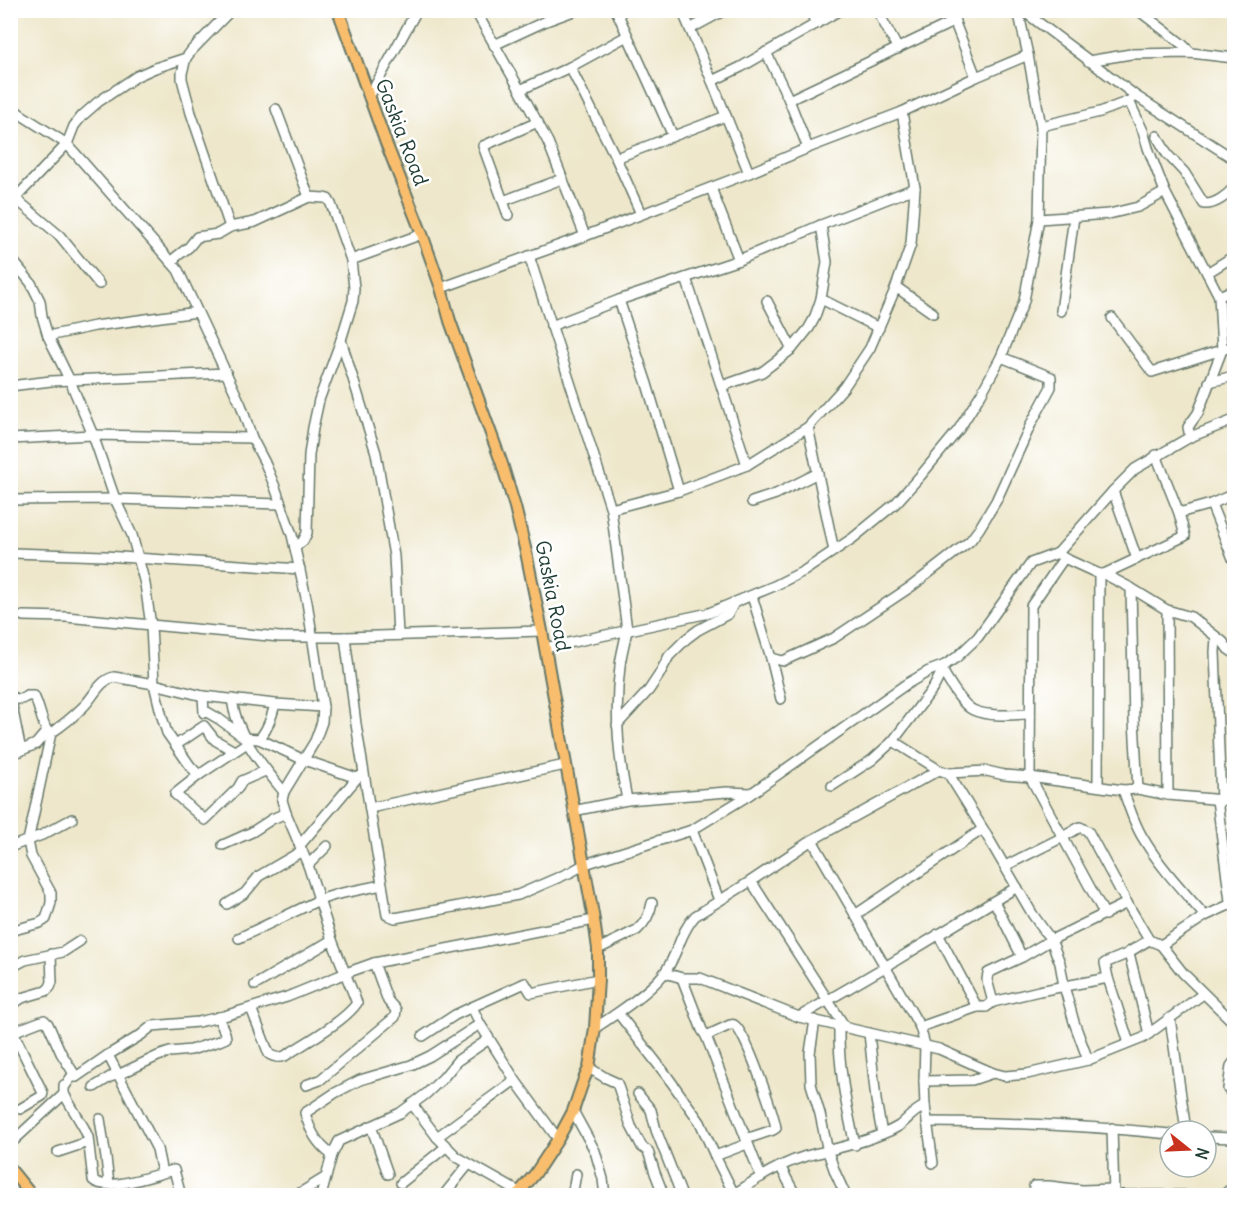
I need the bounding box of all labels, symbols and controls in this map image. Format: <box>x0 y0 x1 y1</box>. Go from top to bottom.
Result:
street label: Gaskia Road <box>371 75 434 189</box>
street label: Gaskia Road <box>530 538 577 654</box>
north arrow <box>1158 1119 1218 1179</box>
text: N <box>1191 1145 1213 1162</box>

